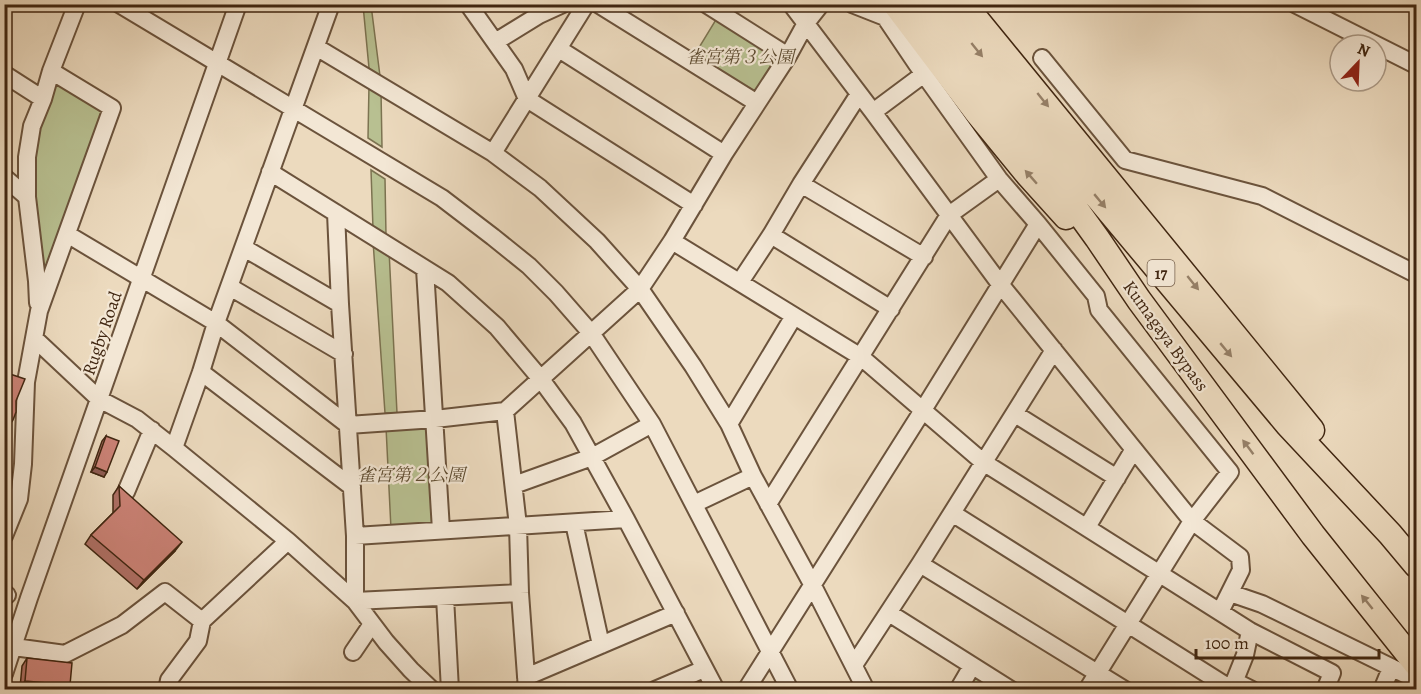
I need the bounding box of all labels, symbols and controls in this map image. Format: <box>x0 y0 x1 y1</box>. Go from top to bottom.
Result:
north arrow <box>1328 33 1388 93</box>
text: N <box>1354 38 1373 63</box>
one-way arrow <box>970 42 983 57</box>
park label: 雀宮第３公園 <box>686 45 797 69</box>
one-way arrow <box>1036 92 1049 108</box>
one-way arrow <box>1024 169 1037 185</box>
one-way arrow <box>1094 193 1107 209</box>
road number: 17 <box>1148 260 1174 286</box>
one-way arrow <box>1187 275 1200 291</box>
street label: Kumagaya Bypass <box>1118 276 1214 396</box>
street label: Rugby Road <box>76 288 128 378</box>
one-way arrow <box>1219 342 1232 358</box>
one-way arrow <box>1242 440 1254 456</box>
park label: 雀宮第２公園 <box>357 463 468 487</box>
one-way arrow <box>1360 594 1373 610</box>
scale bar <box>1196 622 1379 660</box>
text: 100 m <box>1205 631 1249 655</box>

